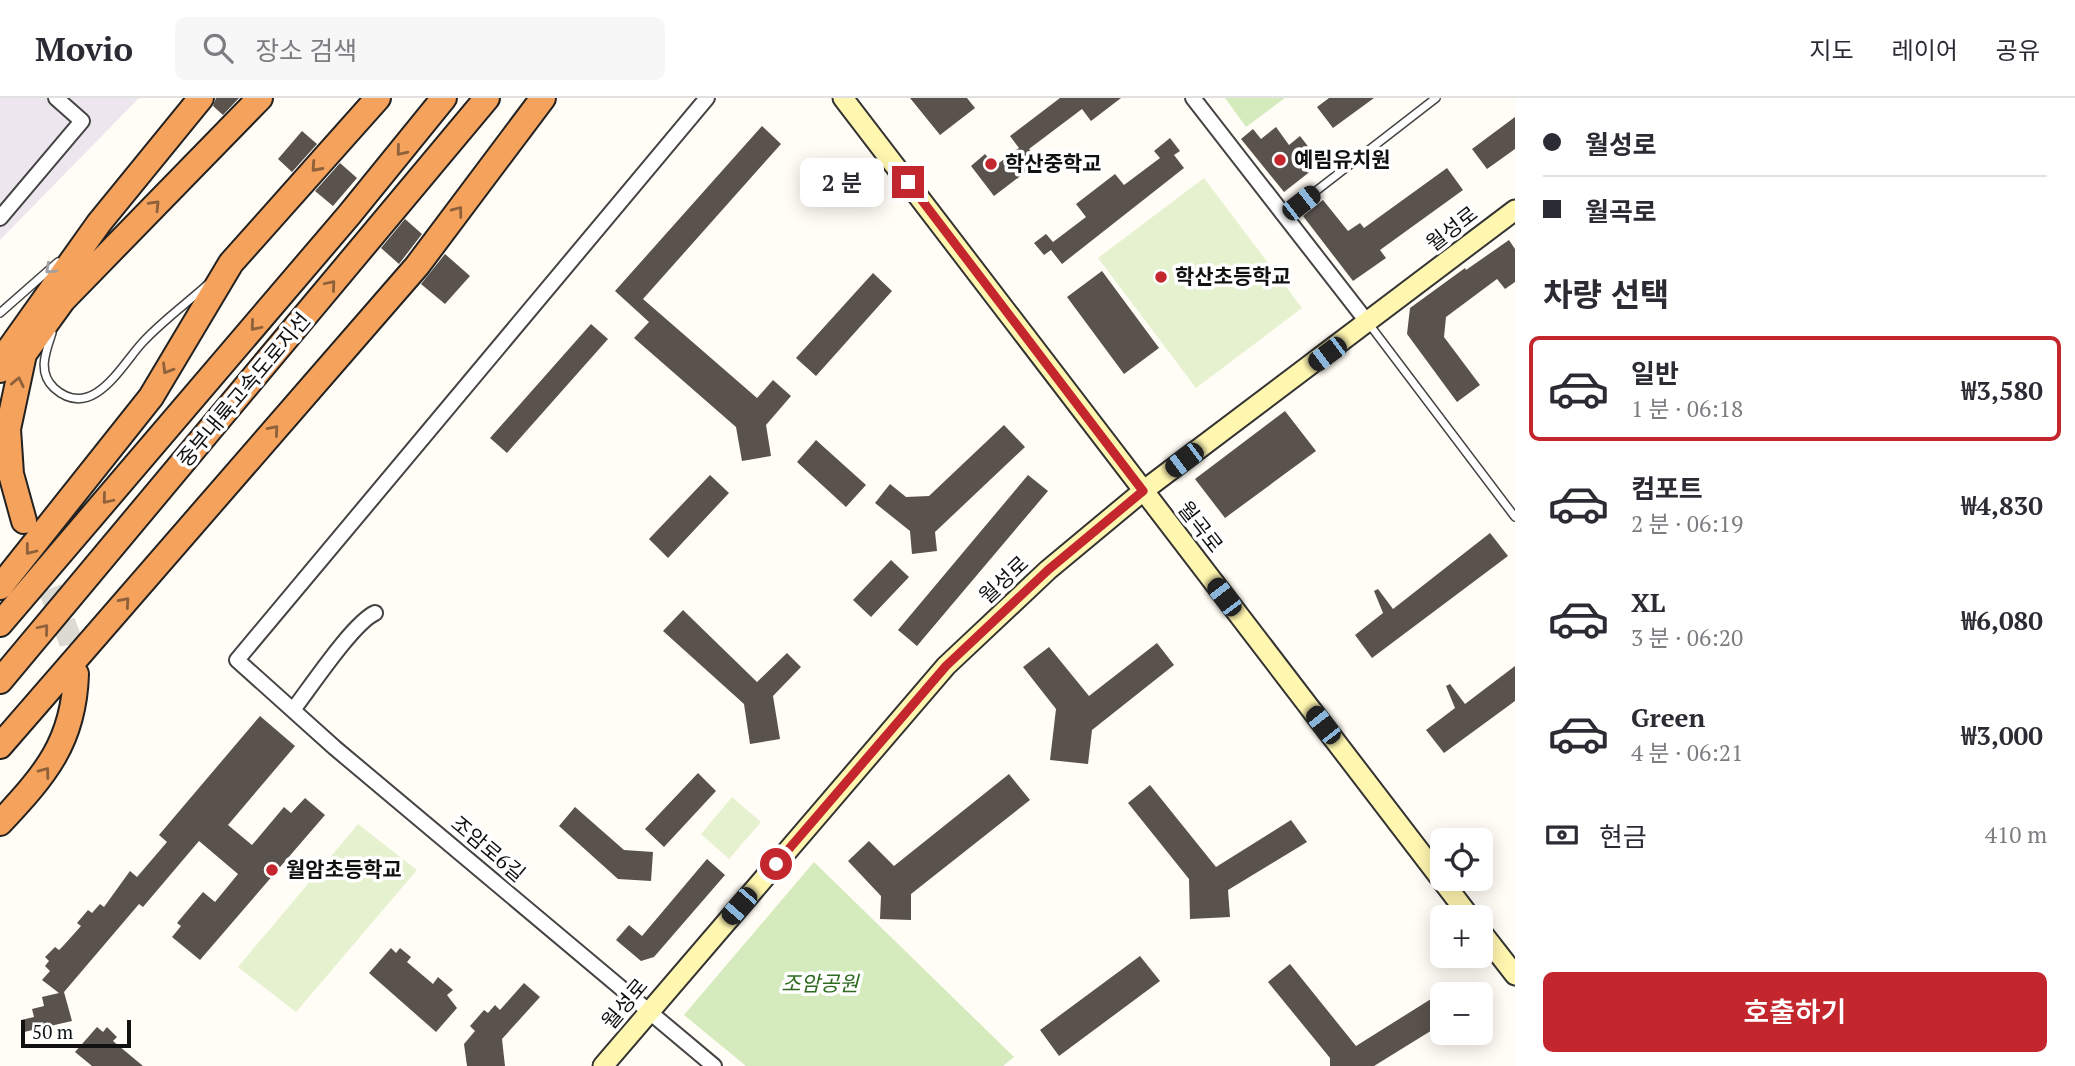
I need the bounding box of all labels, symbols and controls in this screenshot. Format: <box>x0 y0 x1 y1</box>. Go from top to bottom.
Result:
search box <box>175 17 665 80</box>
text: Movio <box>35 27 133 70</box>
icon: search <box>199 29 237 67</box>
text: 장소 검색 <box>255 33 357 67</box>
text: 지도 <box>1809 34 1854 66</box>
text: 레이어 <box>1892 34 1958 66</box>
text: 공유 <box>1996 34 2040 66</box>
text: 월성로 <box>1585 127 1657 161</box>
one-way arrow <box>397 143 409 156</box>
place label: 예림유치원 <box>1294 145 1391 173</box>
place label: 학산중학교 <box>1005 149 1102 177</box>
marker: 예림유치원 <box>1272 152 1288 168</box>
marker: 학산중학교 <box>983 156 999 172</box>
callout: 2 분 <box>800 158 884 206</box>
one-way arrow <box>312 159 324 172</box>
route end <box>892 166 924 198</box>
text: 2 분 <box>822 167 862 198</box>
car <box>1278 182 1325 224</box>
text: 월곡로 <box>1585 194 1657 228</box>
street label: 월성로 <box>1420 199 1483 257</box>
one-way arrow <box>146 200 159 213</box>
one-way arrow <box>449 206 462 219</box>
one-way arrow <box>45 261 58 273</box>
place label: 학산초등학교 <box>1175 262 1291 290</box>
marker: 학산초등학교 <box>1153 269 1169 285</box>
text: 차량 선택 <box>1543 273 1669 315</box>
one-way arrow <box>323 281 335 294</box>
street label: 중부내륙고속도로지선 <box>170 306 316 472</box>
one-way arrow <box>251 317 263 330</box>
car <box>1304 333 1351 375</box>
text: 일반 <box>1631 356 1679 390</box>
icon: car <box>1547 357 1610 420</box>
one-way arrow <box>163 361 176 374</box>
text: ₩3,580 <box>1961 373 2043 407</box>
one-way arrow <box>10 376 25 388</box>
text: 1 분 · 06:18 <box>1631 393 1743 424</box>
one-way arrow <box>266 425 278 438</box>
car <box>1161 439 1208 481</box>
text: 컴포트 <box>1631 471 1703 505</box>
icon: car <box>1547 472 1610 535</box>
text: ₩4,830 <box>1961 488 2043 522</box>
one-way arrow <box>103 490 115 503</box>
street label: 월곡로 <box>1172 495 1230 558</box>
text: 2 분 · 06:19 <box>1631 508 1743 539</box>
one-way arrow <box>25 542 38 554</box>
street label: 월성로 <box>973 549 1034 609</box>
car <box>1203 574 1246 620</box>
text: XL <box>1631 585 1665 619</box>
icon: car <box>1547 587 1610 650</box>
one-way arrow <box>117 597 129 610</box>
text: ₩6,080 <box>1961 603 2043 637</box>
text: 3 분 · 06:20 <box>1631 622 1743 653</box>
one-way arrow <box>36 624 48 637</box>
text: Green <box>1631 700 1705 734</box>
car <box>1302 702 1345 748</box>
icon: car <box>1547 702 1610 765</box>
text: ₩3,000 <box>1961 718 2043 752</box>
text: 4 분 · 06:21 <box>1631 737 1743 768</box>
one-way arrow <box>37 767 50 779</box>
street label: 조암로6길 <box>446 809 532 887</box>
icon: cash <box>1543 816 1581 854</box>
text: 현금 <box>1599 819 1647 853</box>
text: 410 m <box>1985 819 2047 850</box>
map controls <box>1430 828 1493 1045</box>
button: locate <box>1430 828 1493 891</box>
route start <box>760 848 792 880</box>
place label: 월암초등학교 <box>286 855 402 883</box>
marker: 월암초등학교 <box>264 862 280 878</box>
car <box>718 883 761 929</box>
button: + <box>1430 905 1493 968</box>
park label: 조암공원 <box>781 969 860 997</box>
street label: 월성로 <box>595 972 654 1035</box>
button: 호출하기 <box>1543 972 2047 1052</box>
button: − <box>1430 982 1493 1045</box>
scale bar <box>21 1017 131 1049</box>
text: 50 m <box>32 1019 73 1044</box>

